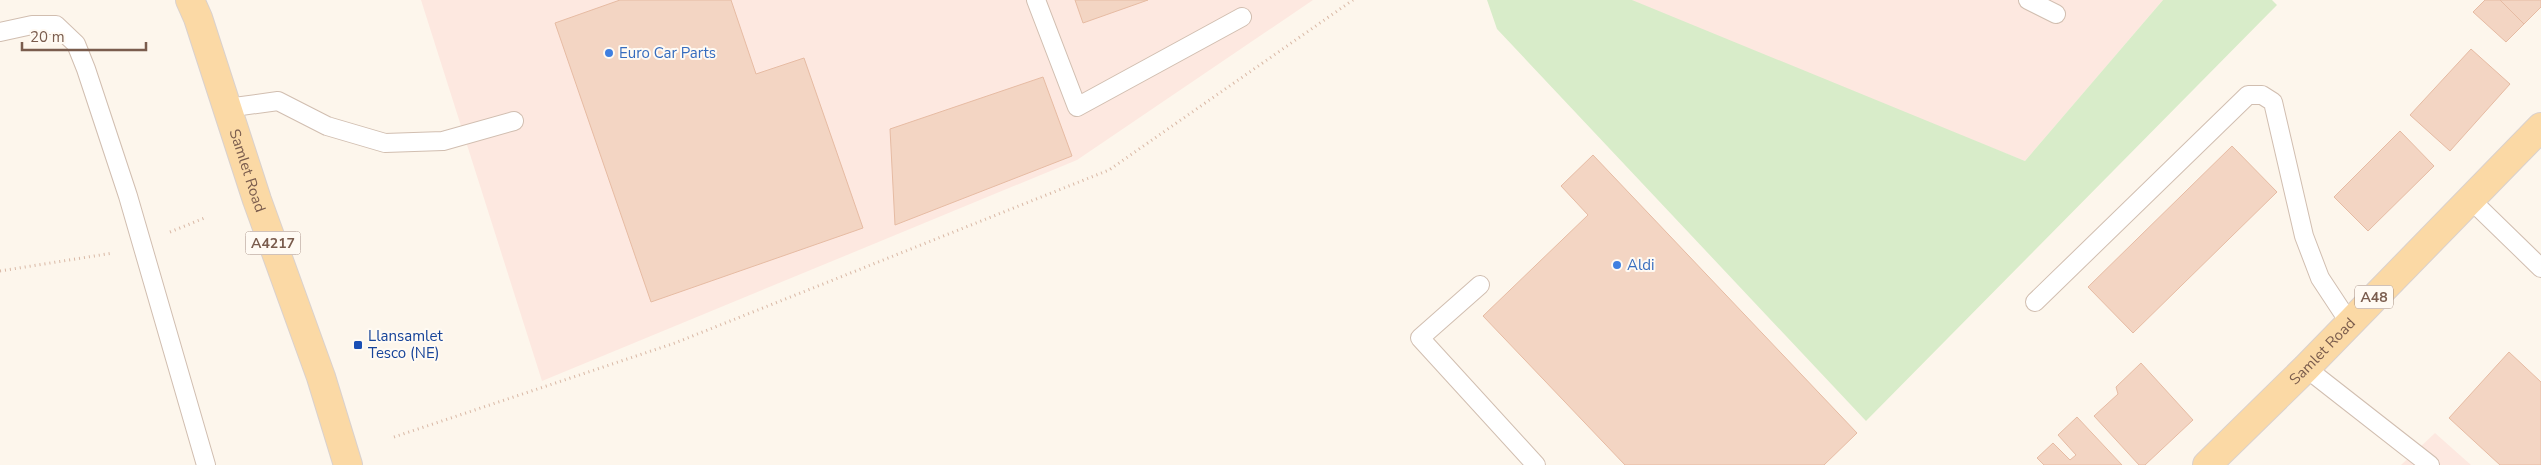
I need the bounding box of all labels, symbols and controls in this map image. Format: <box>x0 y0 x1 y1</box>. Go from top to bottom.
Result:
scale bar <box>22 20 146 52</box>
text: 20 m <box>30 27 65 47</box>
place label: Euro Car Parts <box>619 43 716 63</box>
marker: Euro Car Parts <box>603 47 615 59</box>
street label: Samlet Road <box>225 126 271 215</box>
road number: A4217 <box>246 232 300 254</box>
place label: Aldi <box>1627 255 1655 275</box>
marker: Aldi <box>1611 259 1623 271</box>
road number: A48 <box>2355 286 2393 308</box>
street label: Samlet Road <box>2285 313 2360 389</box>
place label: Llansamlet Tesco (NE) <box>368 326 443 363</box>
marker: Llansamlet Tesco (NE) <box>352 339 364 351</box>

